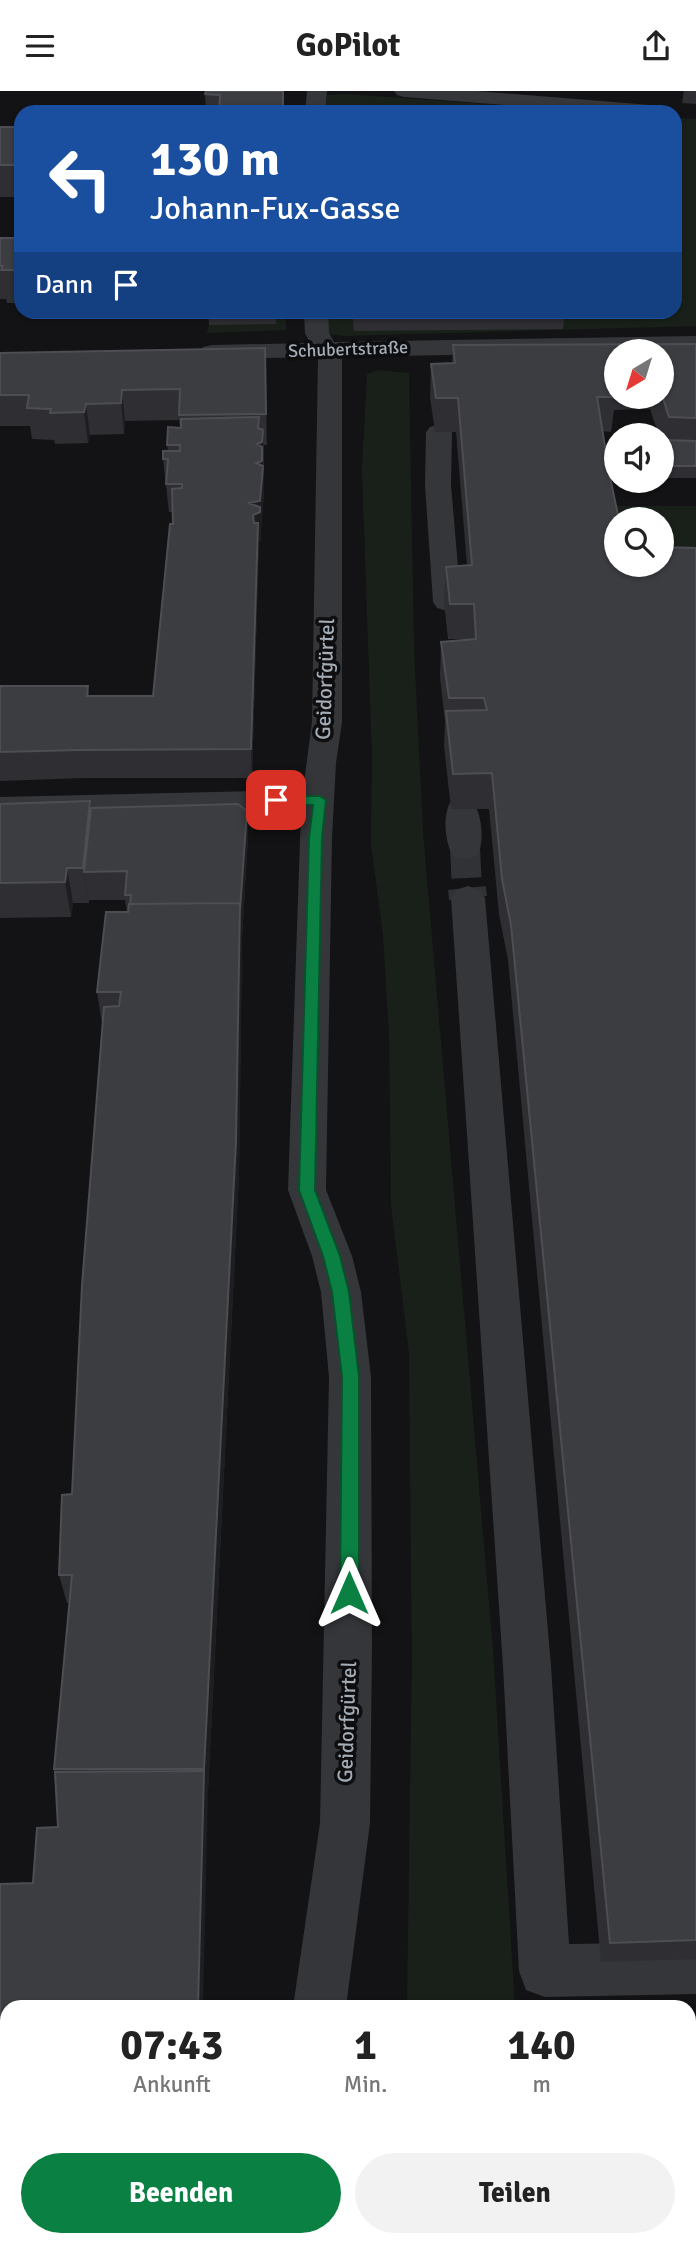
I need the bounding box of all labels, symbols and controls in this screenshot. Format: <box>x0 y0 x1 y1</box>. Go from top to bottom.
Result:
text: GoPilot <box>296 26 400 65</box>
icon: menu <box>21 27 59 65</box>
icon: share <box>637 27 675 65</box>
text: 130 m <box>150 129 280 189</box>
icon: left <box>35 133 126 224</box>
text: Johann-Fux-Gasse <box>150 189 400 228</box>
icon: arrive <box>107 266 145 304</box>
text: Dann <box>35 269 93 301</box>
street label: Schubertstraße <box>288 336 408 362</box>
north arrow <box>604 339 674 409</box>
map controls <box>604 339 674 577</box>
button: sound <box>604 423 674 493</box>
button: search <box>604 507 674 577</box>
street label: Geidorfgürtel <box>310 618 340 740</box>
pin <box>246 770 306 830</box>
icon: arrive <box>257 781 295 819</box>
position arrow <box>312 1556 386 1630</box>
street label: Geidorfgürtel <box>332 1661 362 1783</box>
text: 07:43 <box>120 2020 223 2071</box>
text: 1 <box>354 2020 377 2071</box>
text: 140 <box>508 2020 576 2071</box>
text: Ankunft <box>133 2070 211 2099</box>
text: Min. <box>344 2070 387 2099</box>
text: m <box>532 2070 551 2099</box>
button: Beenden <box>21 2153 341 2233</box>
button: Teilen <box>355 2153 675 2233</box>

